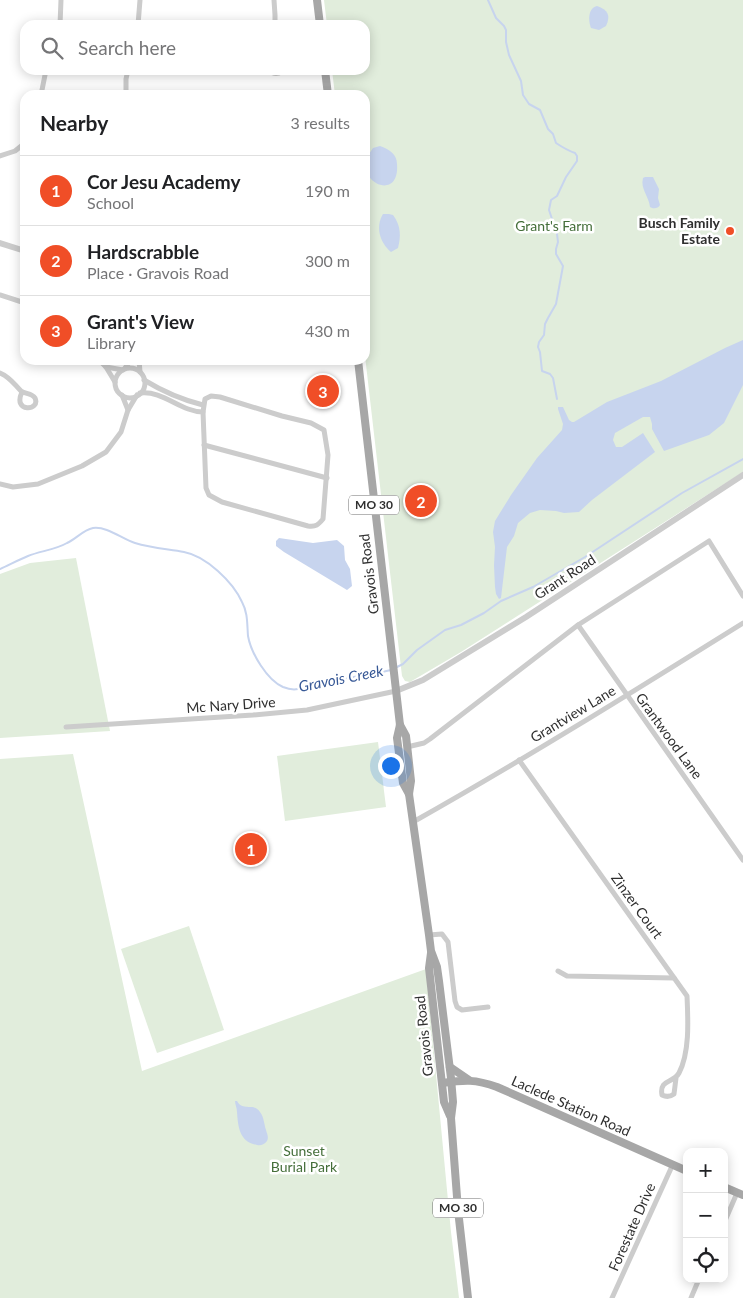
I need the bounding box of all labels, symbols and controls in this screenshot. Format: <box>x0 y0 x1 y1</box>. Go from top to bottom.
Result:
search box <box>20 20 370 75</box>
icon: search <box>38 34 66 62</box>
text: Search here <box>78 36 176 59</box>
text: Nearby <box>40 110 108 135</box>
text: 3 results <box>290 113 350 132</box>
text: Cor Jesu Academy <box>87 170 240 193</box>
text: 1 <box>51 181 61 200</box>
text: 190 m <box>305 181 350 200</box>
text: School <box>87 193 134 212</box>
place label: Busch Family Estate <box>639 214 721 247</box>
park label: Grant's Farm <box>515 217 593 234</box>
marker: Busch Family Estate <box>724 225 736 237</box>
text: Hardscrabble <box>87 240 199 263</box>
text: 2 <box>51 251 61 270</box>
text: 300 m <box>305 251 350 270</box>
text: Place · Gravois Road <box>87 263 229 282</box>
text: Grant's View <box>87 310 194 333</box>
text: 3 <box>51 321 61 340</box>
text: 430 m <box>305 321 350 340</box>
text: Library <box>87 333 136 352</box>
pin: 3 <box>307 372 339 410</box>
pin: 2 <box>405 482 437 520</box>
road number: MO 30 <box>349 496 399 514</box>
street label: Gravois Road <box>355 533 382 615</box>
street label: Grant Road <box>531 551 598 603</box>
water label: Gravois Creek <box>297 661 385 695</box>
street label: Grantview Lane <box>527 681 618 746</box>
street label: Grantwood Lane <box>632 689 706 782</box>
street label: Mc Nary Drive <box>186 693 276 716</box>
your location <box>378 753 404 779</box>
pin: 1 <box>235 830 267 868</box>
street label: Zinzer Court <box>608 870 667 942</box>
street label: Gravois Road <box>411 995 436 1077</box>
street label: Laclede Station Road <box>509 1072 633 1139</box>
park label: Sunset Burial Park <box>271 1142 338 1175</box>
map controls <box>683 1148 728 1283</box>
button: + <box>683 1148 728 1193</box>
street label: Forestate Drive <box>605 1180 659 1274</box>
button: − <box>683 1193 728 1238</box>
road number: MO 30 <box>433 1198 483 1218</box>
button: locate <box>683 1238 728 1283</box>

